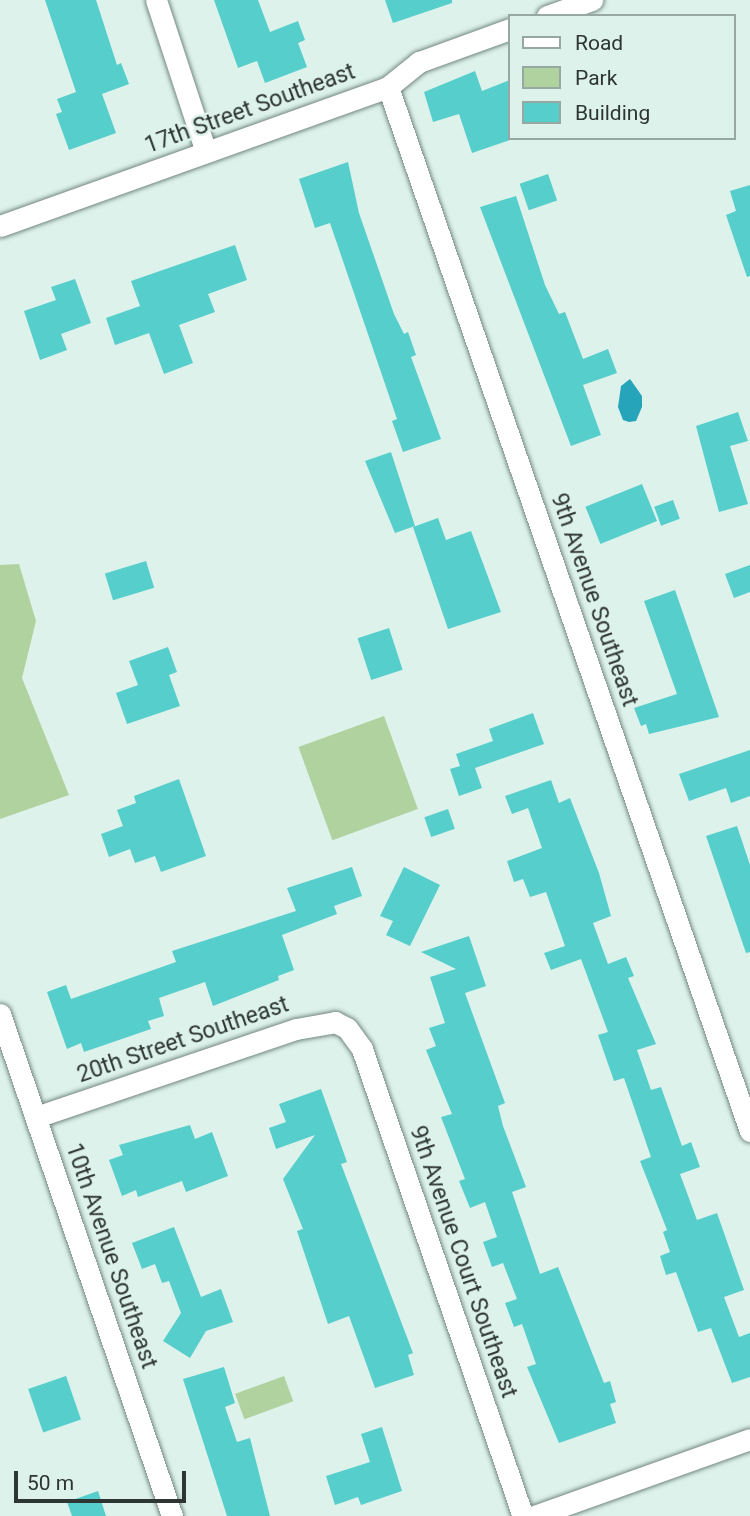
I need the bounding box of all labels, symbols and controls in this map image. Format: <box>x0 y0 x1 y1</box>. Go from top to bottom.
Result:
legend <box>508 14 736 140</box>
text: Road <box>575 31 623 55</box>
street label: 17th Street Southeast <box>141 58 359 160</box>
text: Park <box>575 66 617 90</box>
text: Building <box>575 101 650 125</box>
street label: 9th Avenue Southeast <box>545 490 643 710</box>
street label: 20th Street Southeast <box>74 991 292 1089</box>
street label: 9th Avenue Court Southeast <box>403 1122 523 1402</box>
street label: 10th Avenue Southeast <box>59 1140 163 1372</box>
scale bar <box>18 1456 189 1500</box>
text: 50 m <box>27 1471 74 1495</box>

